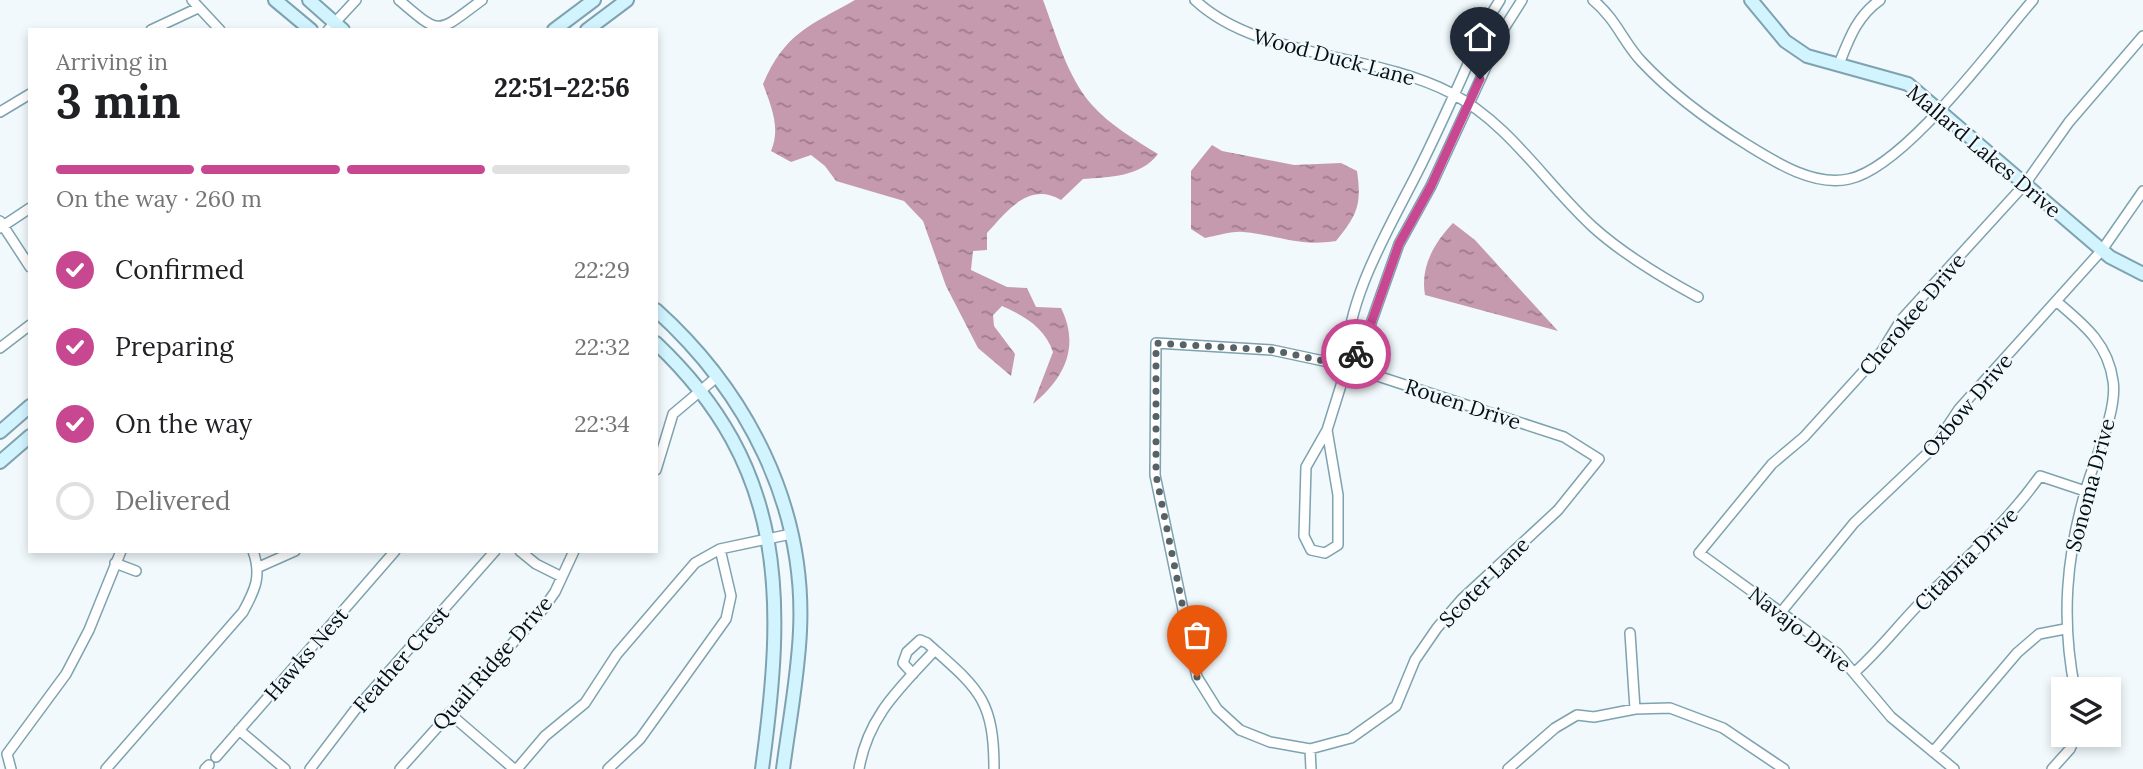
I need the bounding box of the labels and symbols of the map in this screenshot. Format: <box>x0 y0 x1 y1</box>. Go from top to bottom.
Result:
pin <box>1450 7 1510 79</box>
street label: Wood Duck Lane <box>1250 22 1418 92</box>
street label: Mallard Lakes Drive <box>1901 79 2067 223</box>
street label: Cherokee Drive <box>1853 247 1971 381</box>
courier <box>1321 319 1391 389</box>
street label: Oxbow Drive <box>1916 348 2018 462</box>
street label: Rouen Drive <box>1402 373 1524 435</box>
street label: Sonoma Drive <box>2059 415 2121 555</box>
street label: Citabria Drive <box>1908 501 2024 617</box>
street label: Scoter Lane <box>1433 531 1535 633</box>
street label: Navajo Drive <box>1743 580 1857 678</box>
street label: Quail Ridge Drive <box>426 590 558 736</box>
street label: Feather Crest <box>347 599 455 718</box>
street label: Hawks Nest <box>258 601 355 706</box>
pin <box>1167 605 1227 677</box>

